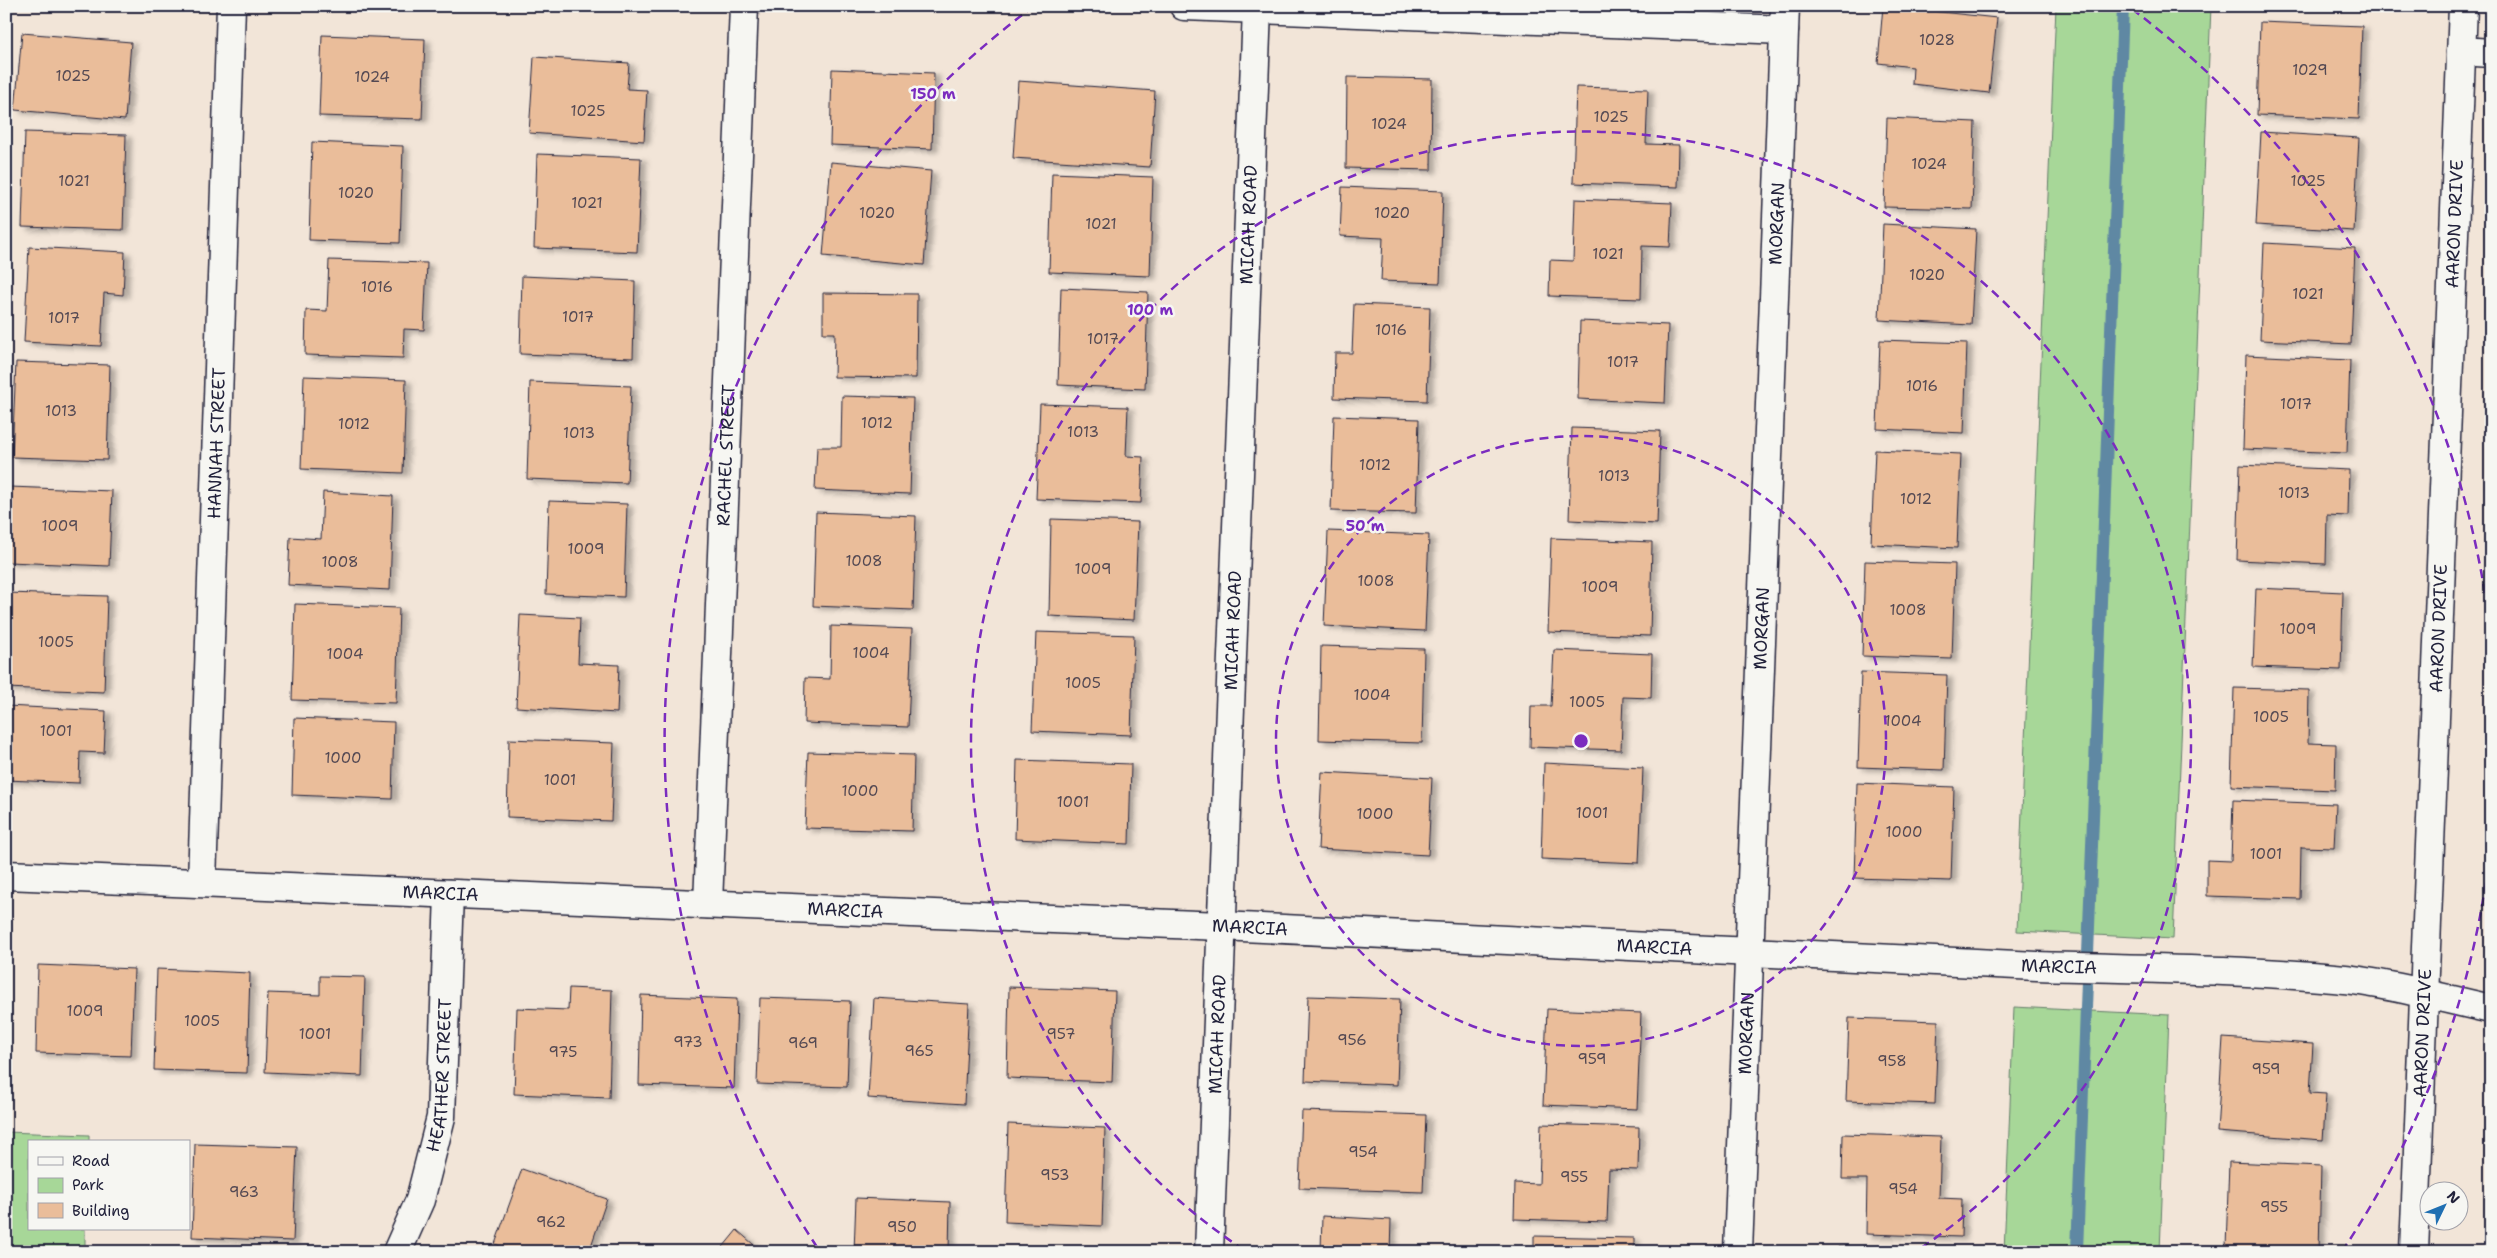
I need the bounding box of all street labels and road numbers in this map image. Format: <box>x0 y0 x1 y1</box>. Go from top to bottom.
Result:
street label: AARON DRIVE <box>2440 159 2469 289</box>
street label: MICAH ROAD <box>1234 164 1263 285</box>
street label: MORGAN <box>1763 182 1790 266</box>
street label: HANNAH STREET <box>202 367 231 519</box>
street label: RACHEL STREET <box>711 384 741 527</box>
street label: AARON DRIVE <box>2424 564 2453 693</box>
street label: MICAH ROAD <box>1219 570 1247 691</box>
street label: MORGAN <box>1748 587 1775 670</box>
street label: MARCIA <box>402 880 479 907</box>
street label: MARCIA <box>807 897 884 924</box>
street label: MARCIA <box>1211 914 1288 941</box>
street label: MARCIA <box>1616 933 1693 961</box>
street label: MARCIA <box>2020 953 2097 980</box>
street label: AARON DRIVE <box>2408 968 2437 1098</box>
street label: MICAH ROAD <box>1203 974 1232 1094</box>
street label: MORGAN <box>1733 991 1760 1075</box>
street label: HEATHER STREET <box>421 998 457 1155</box>

